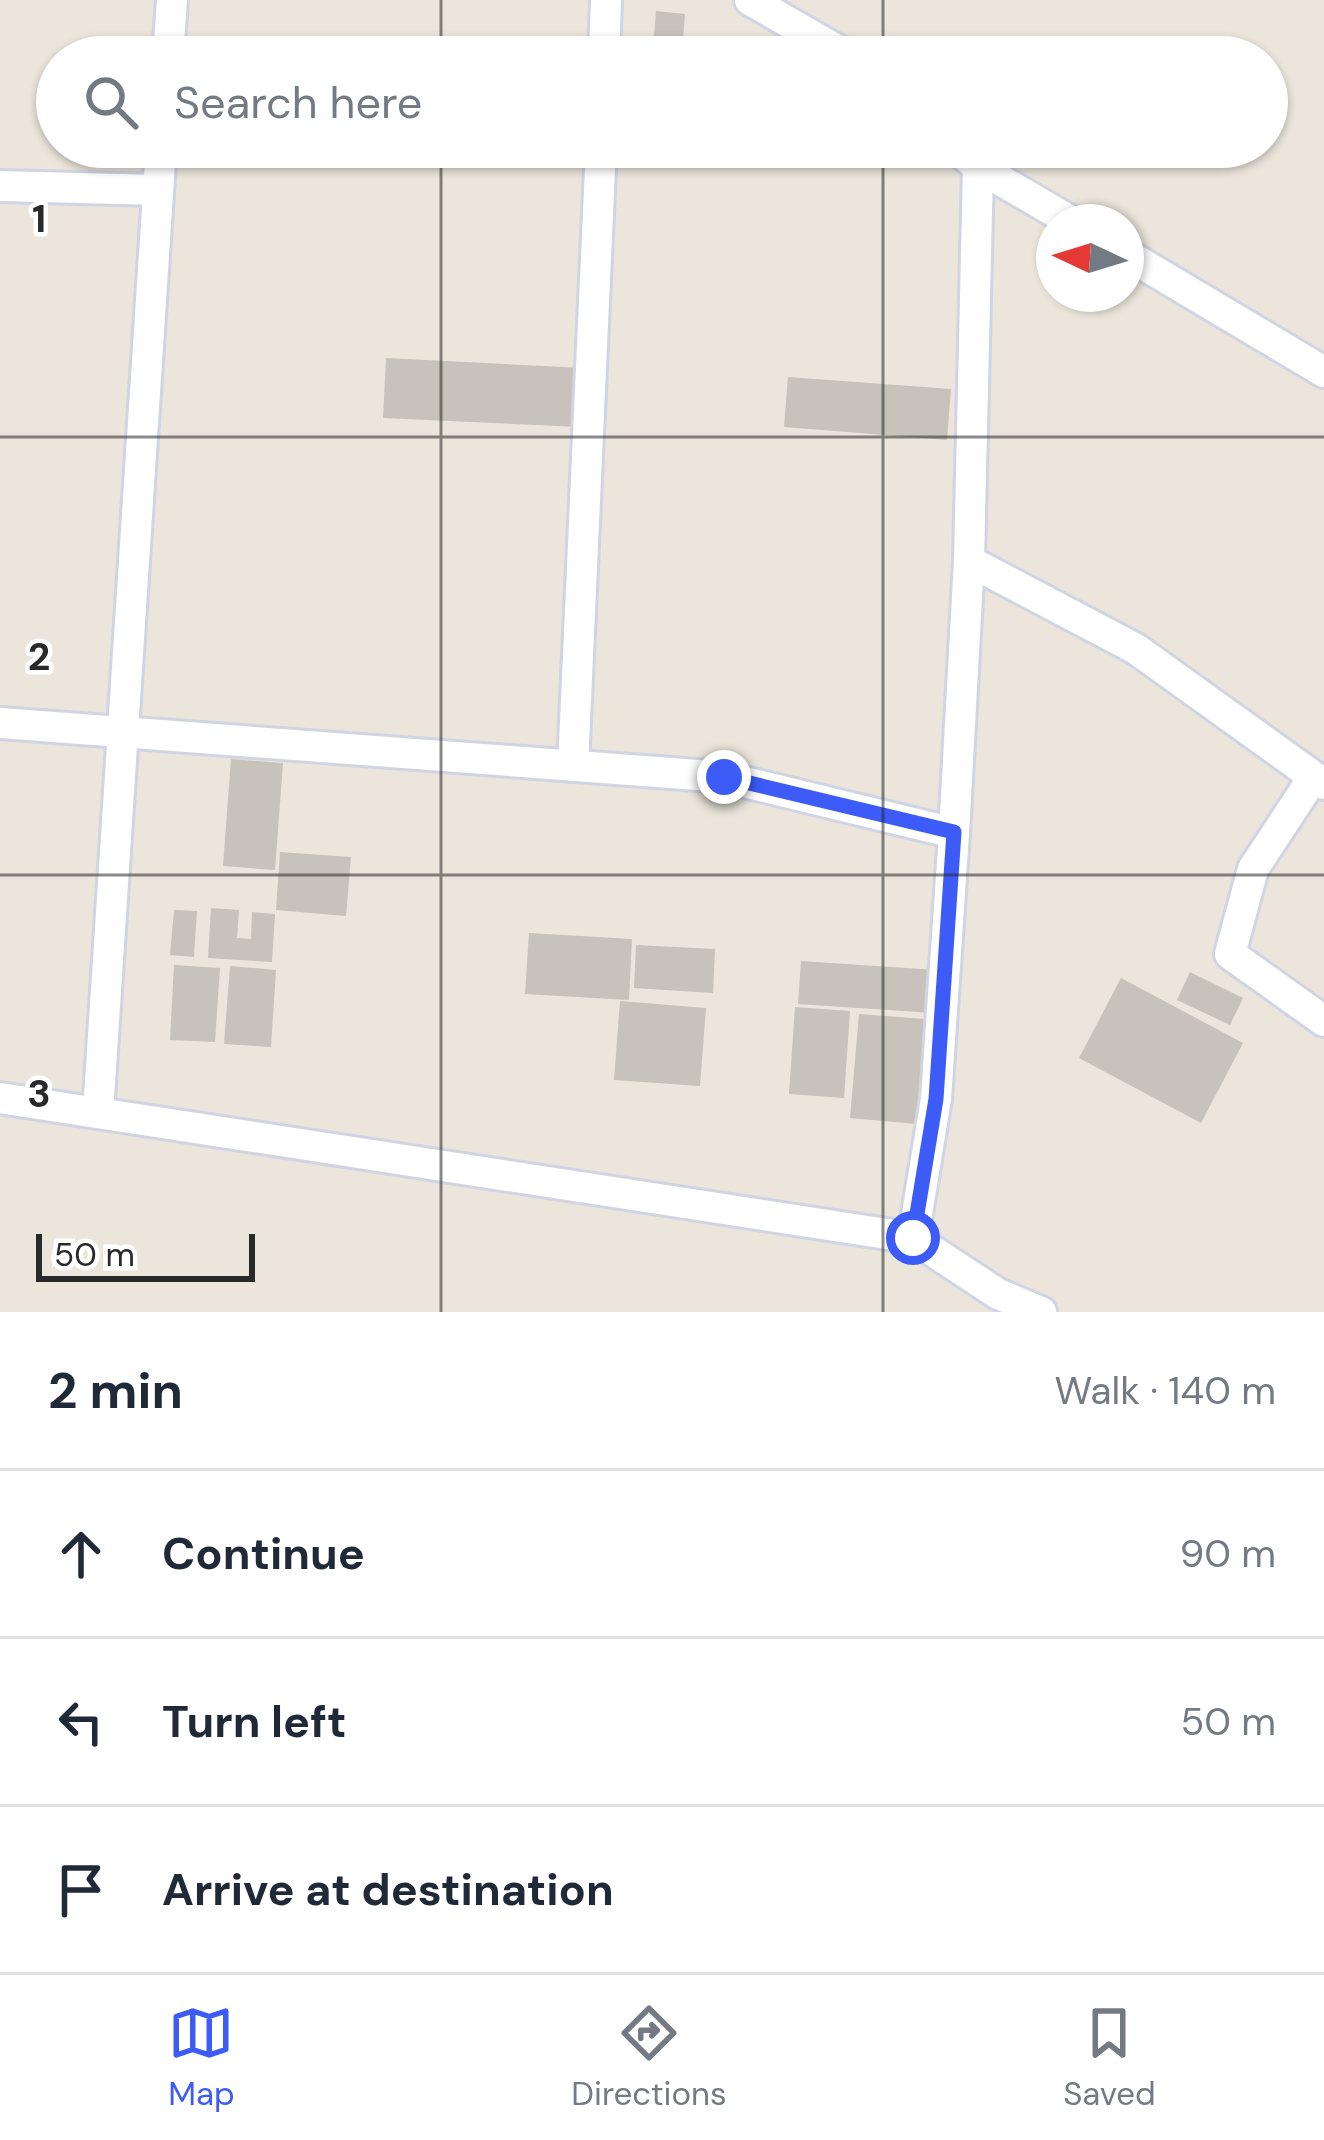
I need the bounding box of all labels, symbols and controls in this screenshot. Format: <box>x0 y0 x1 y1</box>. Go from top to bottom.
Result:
search box <box>36 36 1288 168</box>
icon: search <box>78 69 144 135</box>
text: Search here <box>174 73 422 132</box>
text: 1 <box>32 193 46 244</box>
north arrow <box>1036 204 1144 312</box>
text: 2 <box>28 631 50 682</box>
route end <box>697 750 751 804</box>
text: 3 <box>27 1068 51 1119</box>
route start <box>886 1211 940 1265</box>
scale bar <box>36 1228 255 1281</box>
text: 50 m <box>54 1233 135 1276</box>
text: 2 min <box>48 1357 183 1424</box>
text: Walk · 140 m <box>1054 1365 1276 1416</box>
icon: ahead <box>48 1521 114 1587</box>
text: Continue <box>162 1524 365 1583</box>
text: 90 m <box>1180 1528 1276 1579</box>
icon: left <box>48 1689 114 1755</box>
text: Turn left <box>162 1692 346 1751</box>
text: 50 m <box>1180 1696 1276 1747</box>
icon: arrive <box>48 1857 114 1923</box>
text: Arrive at destination <box>162 1860 614 1919</box>
tab: Map <box>168 2000 235 2115</box>
tab: Directions <box>571 2000 727 2115</box>
tab: Saved <box>1063 2000 1156 2115</box>

